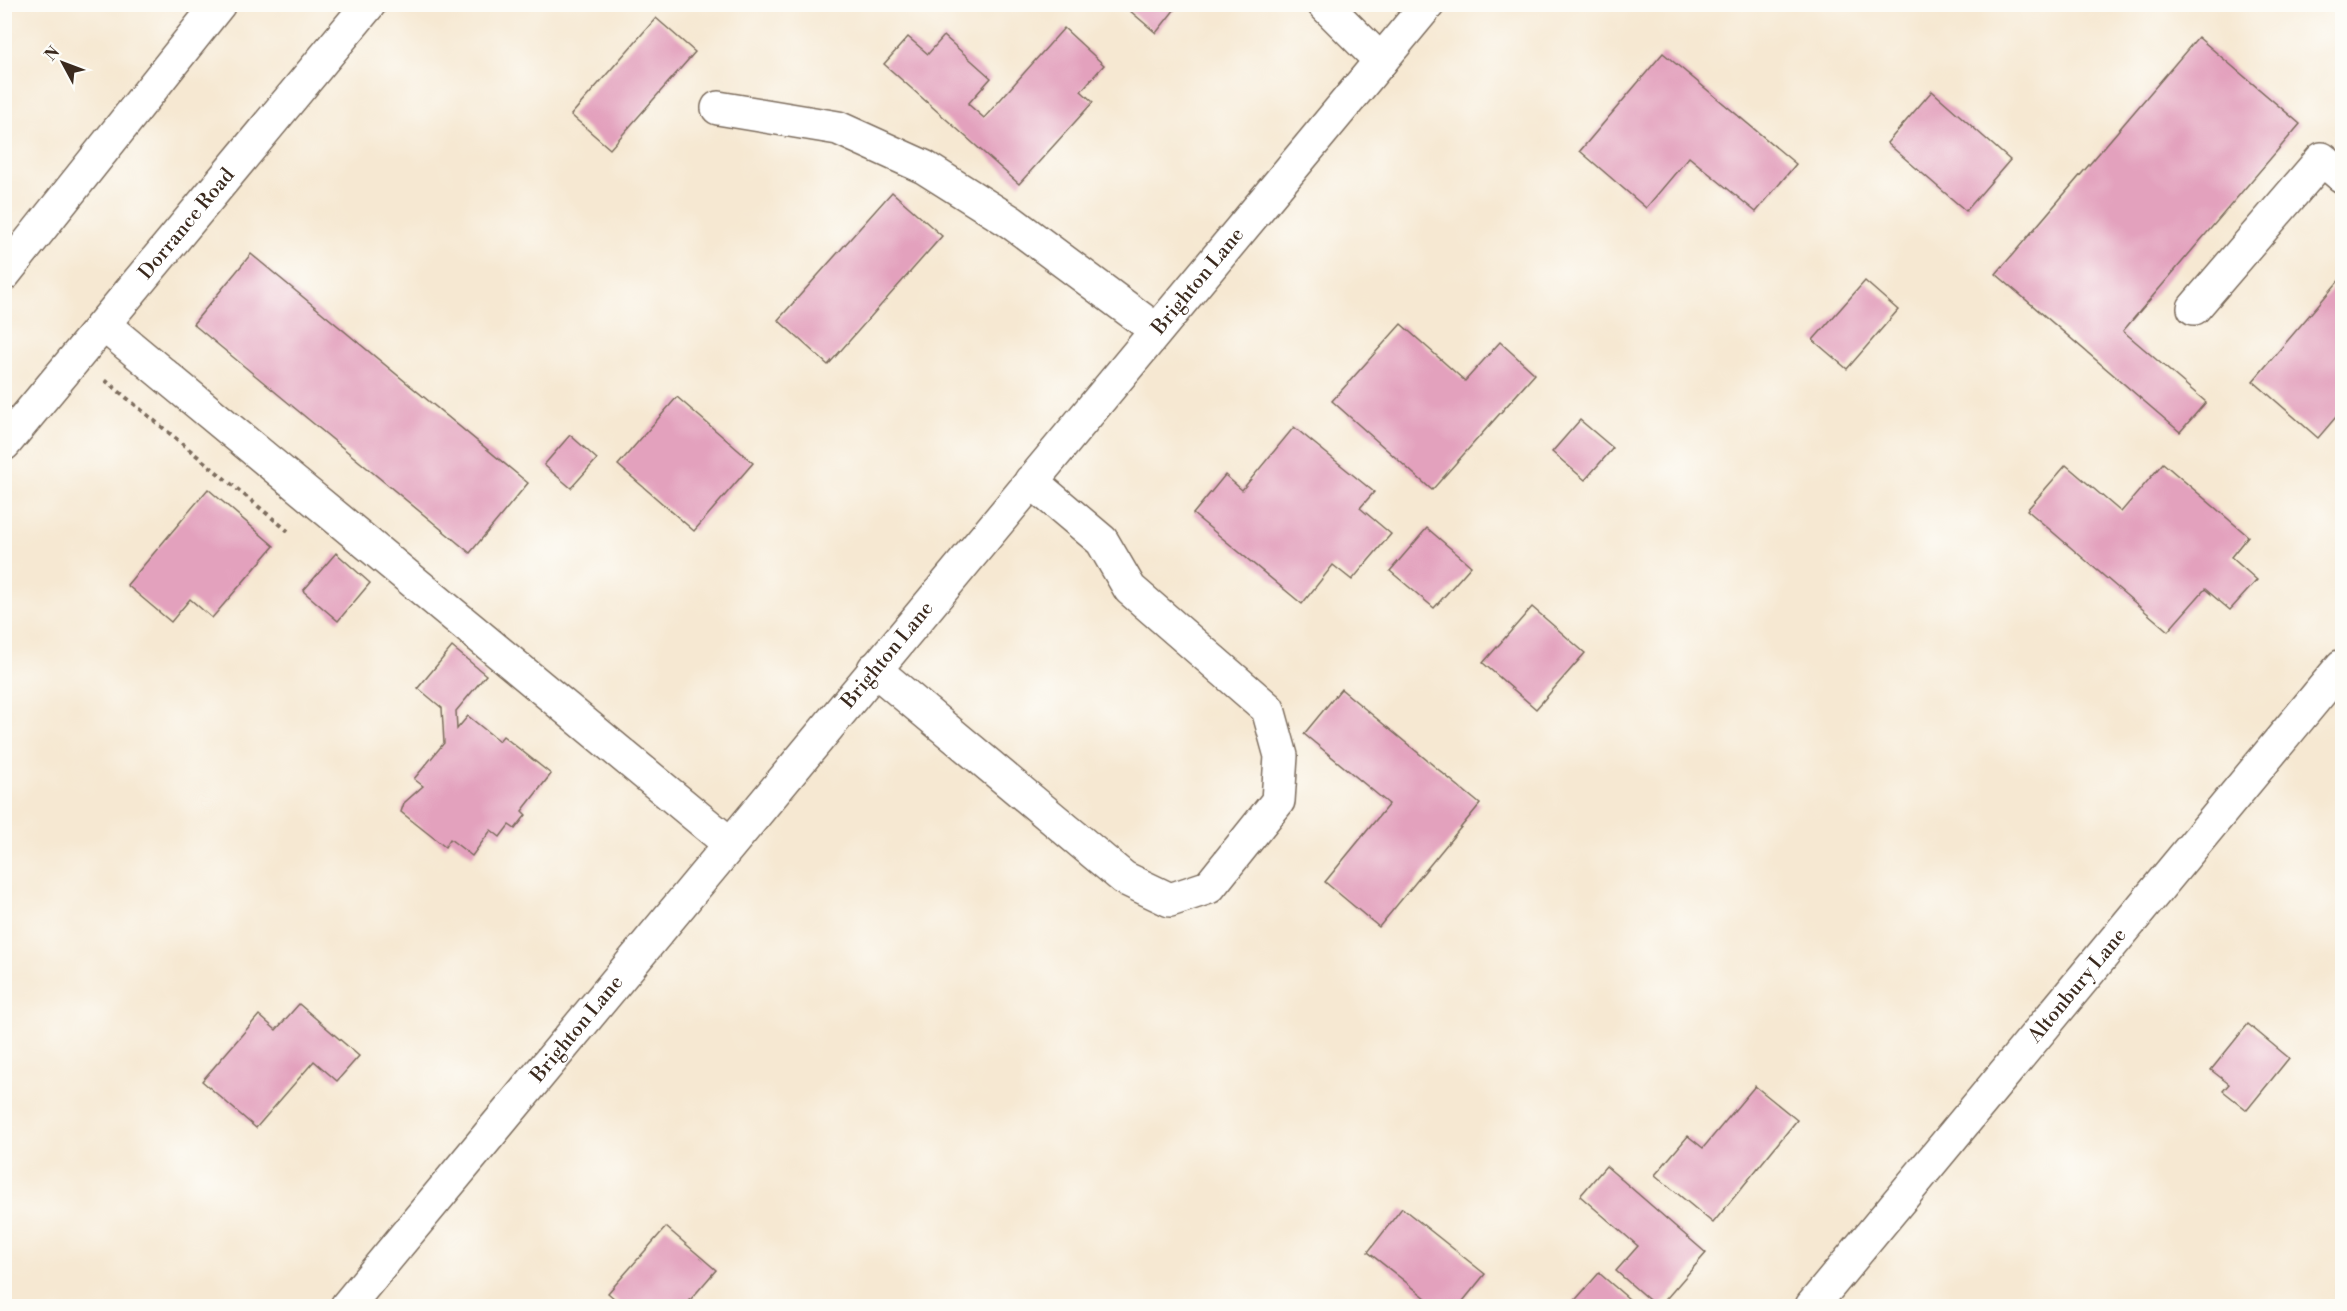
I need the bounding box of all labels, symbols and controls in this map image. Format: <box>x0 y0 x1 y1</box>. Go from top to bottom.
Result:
north arrow <box>33 33 93 93</box>
text: N <box>41 42 64 65</box>
street label: Dorrance Road <box>133 163 240 285</box>
street label: Brighton Lane <box>1146 223 1250 341</box>
street label: Brighton Lane <box>835 597 939 714</box>
street label: Altonbury Lane <box>2022 923 2132 1049</box>
street label: Brighton Lane <box>525 970 629 1088</box>

